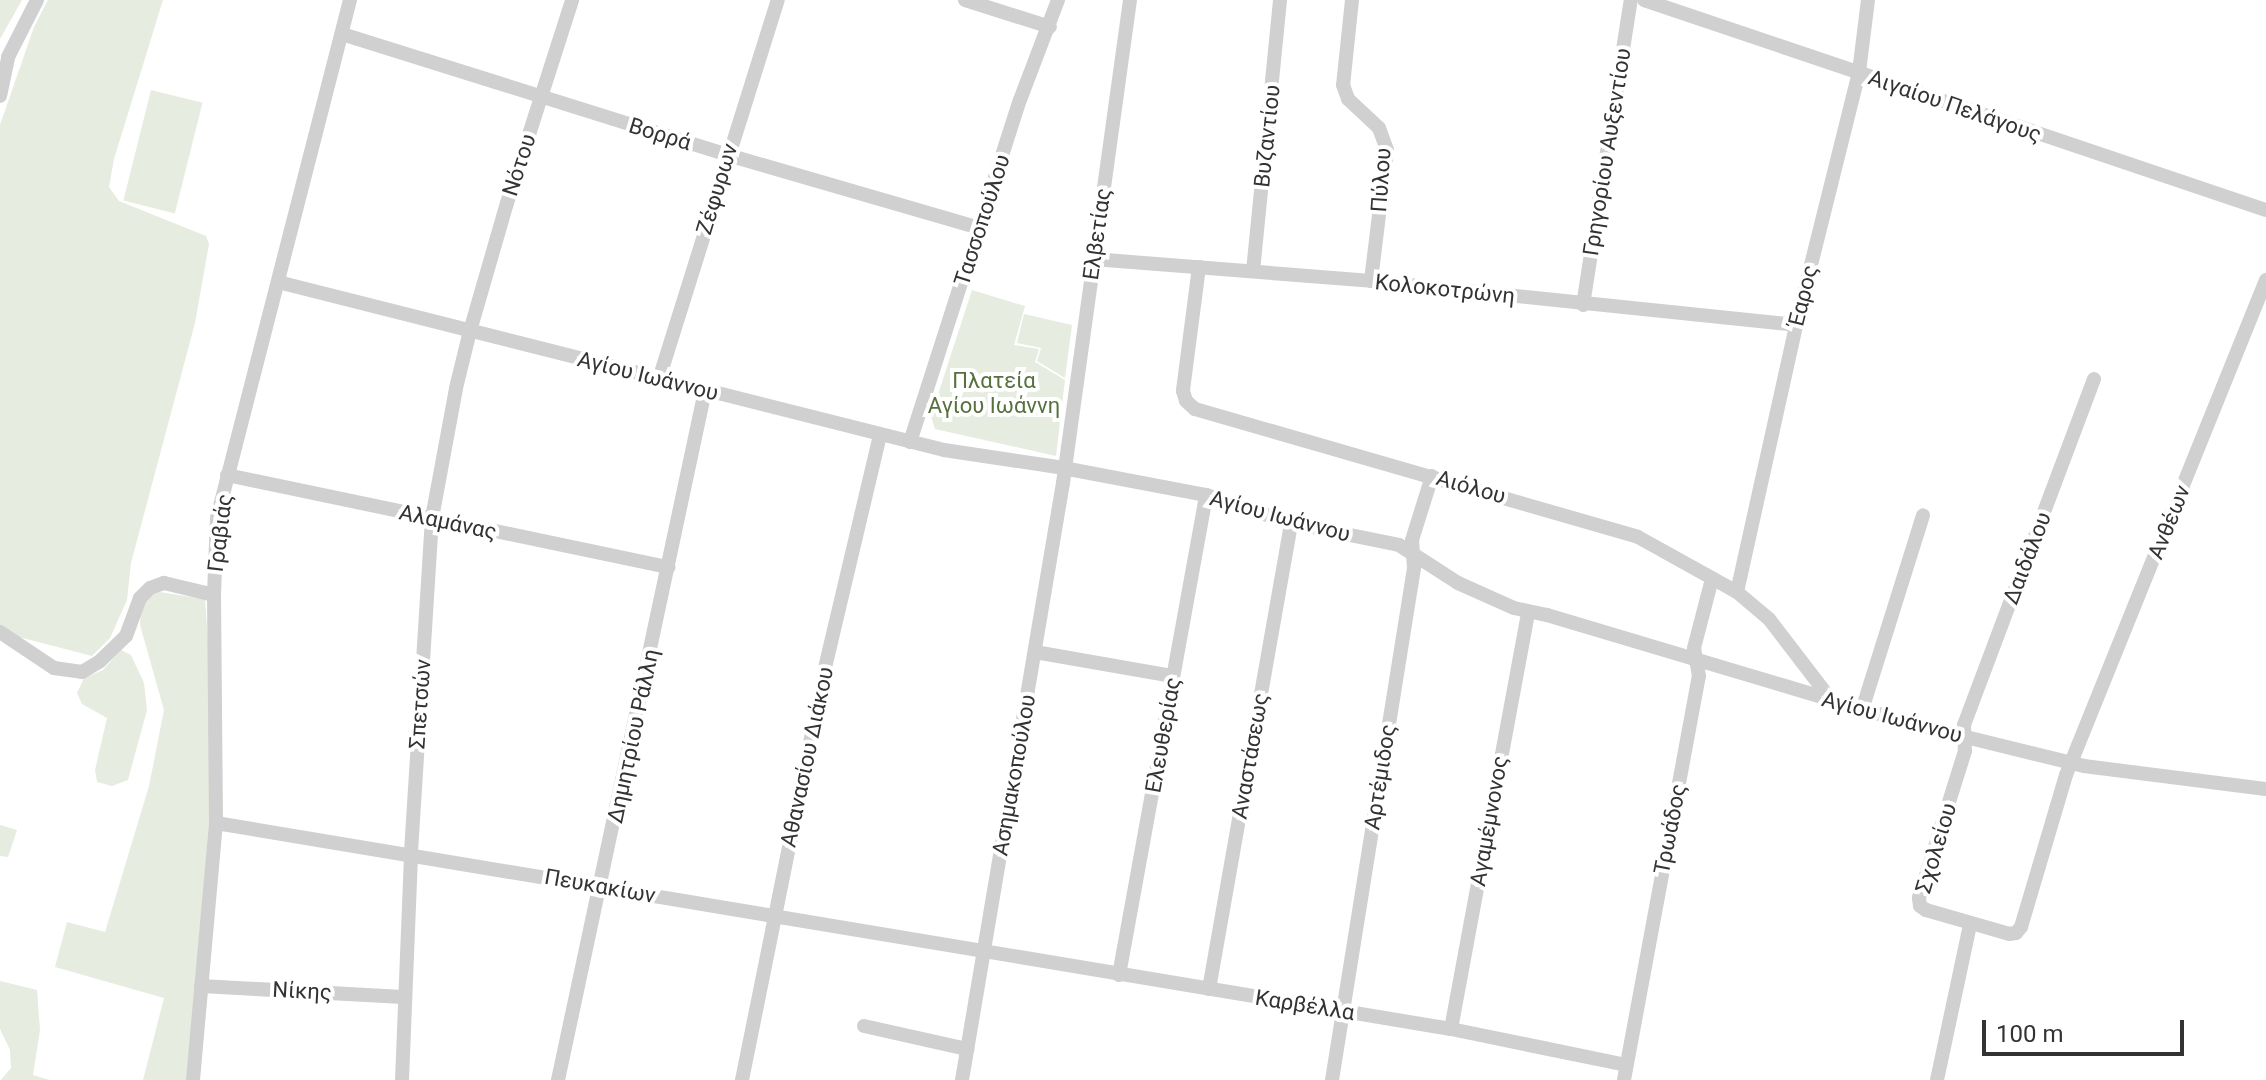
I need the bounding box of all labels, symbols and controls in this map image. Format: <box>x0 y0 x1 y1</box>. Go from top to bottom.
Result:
street label: Γρηγορίου Αυξεντίου <box>1578 46 1636 258</box>
street label: Αιγαίου Πελάγους <box>1865 64 2045 148</box>
street label: Βυζαντίου <box>1248 83 1286 189</box>
street label: Βορρά <box>626 112 694 156</box>
street label: Νότου <box>497 131 541 199</box>
street label: Ζέφυρων <box>691 140 743 238</box>
street label: Πύλου <box>1366 147 1396 213</box>
street label: Τασσοπούλου <box>948 151 1016 289</box>
street label: Ελβετίας <box>1077 186 1117 282</box>
street label: Έαρος <box>1783 262 1823 330</box>
street label: Κολοκοτρώνη <box>1374 269 1516 309</box>
street label: Αγίου Ιωάννου <box>575 346 721 406</box>
park label: Πλατεία Αγίου Ιωάννη <box>928 367 1060 418</box>
street label: Αιόλου <box>1433 465 1509 509</box>
street label: Ανθέων <box>2142 481 2196 563</box>
street label: Αγίου Ιωάννου <box>1207 485 1353 547</box>
street label: Γραβιάς <box>202 492 238 574</box>
street label: Αλαμάνας <box>397 499 499 545</box>
street label: Δαιδάλου <box>1997 508 2057 608</box>
street label: Δημητρίου Ράλλη <box>602 647 664 825</box>
street label: Σπετσών <box>404 658 436 750</box>
street label: Αθανασίου Διάκου <box>775 664 839 850</box>
street label: Ελευθερίας <box>1140 675 1186 795</box>
street label: Αγίου Ιωάννου <box>1819 686 1965 748</box>
street label: Αναστάσεως <box>1226 691 1274 821</box>
street label: Ασημακοπούλου <box>987 692 1041 858</box>
street label: Αρτέμιδος <box>1359 722 1401 832</box>
street label: Αγαμέμνονος <box>1465 754 1513 888</box>
street label: Τρωάδος <box>1648 782 1692 876</box>
street label: Σχολείου <box>1910 800 1962 896</box>
street label: Πευκακίων <box>542 863 658 909</box>
street label: Νίκης <box>272 976 332 1006</box>
street label: Καρβέλλα <box>1253 984 1357 1026</box>
scale bar <box>1986 1004 2188 1054</box>
text: 100 m <box>1996 1020 2063 1048</box>

